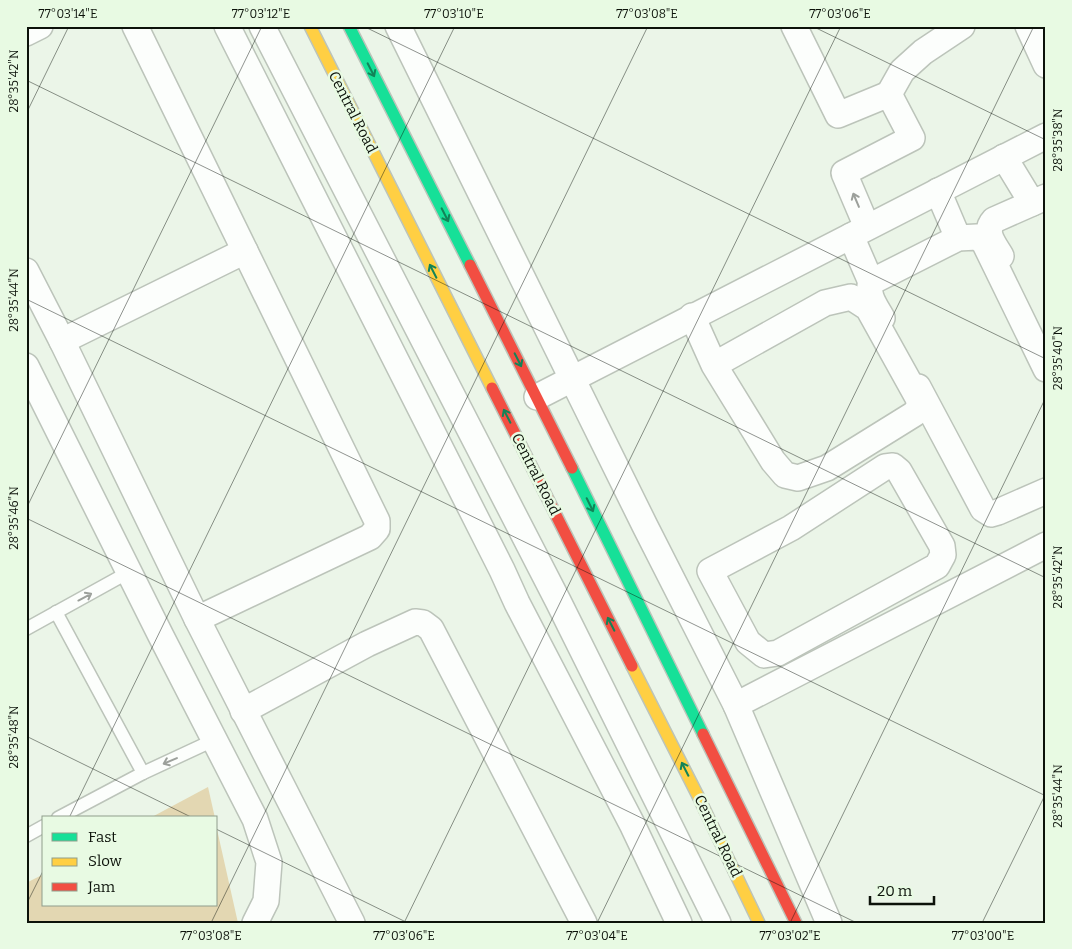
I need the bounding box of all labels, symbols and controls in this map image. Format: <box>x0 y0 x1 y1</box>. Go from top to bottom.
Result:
text: 77°03'14"E <box>39 7 97 21</box>
text: 77°03'12"E <box>232 7 290 21</box>
text: 77°03'10"E <box>424 7 484 21</box>
text: 77°03'08"E <box>616 7 678 21</box>
text: 77°03'06"E <box>809 7 871 21</box>
text: 28°35'42"N <box>7 49 21 112</box>
one-way arrow <box>367 62 376 77</box>
street label: Central Road <box>325 68 381 156</box>
text: 28°35'38"N <box>1051 108 1065 172</box>
one-way arrow <box>850 193 860 208</box>
one-way arrow <box>441 207 450 222</box>
one-way arrow <box>428 264 437 279</box>
text: 28°35'44"N <box>7 268 21 332</box>
text: 28°35'40"N <box>1051 326 1065 390</box>
one-way arrow <box>514 352 523 367</box>
one-way arrow <box>502 409 511 424</box>
street label: Central Road <box>508 430 564 518</box>
text: 28°35'46"N <box>7 486 21 550</box>
one-way arrow <box>585 498 595 513</box>
text: 28°35'42"N <box>1051 545 1065 608</box>
one-way arrow <box>77 592 92 602</box>
one-way arrow <box>606 616 616 631</box>
text: 28°35'48"N <box>7 705 21 769</box>
one-way arrow <box>163 757 178 767</box>
one-way arrow <box>680 761 690 776</box>
text: 28°35'44"N <box>1051 764 1065 828</box>
street label: Central Road <box>690 792 746 880</box>
legend <box>42 816 218 906</box>
text: Fast <box>88 828 117 846</box>
text: Slow <box>88 852 123 870</box>
scale bar <box>870 874 933 906</box>
text: Jam <box>87 878 116 896</box>
text: 20 m <box>877 882 913 900</box>
text: 77°03'08"E <box>180 929 242 943</box>
text: 77°03'06"E <box>373 929 435 943</box>
text: 77°03'04"E <box>566 929 628 943</box>
text: 77°03'02"E <box>759 929 821 943</box>
text: 77°03'00"E <box>952 929 1014 943</box>

